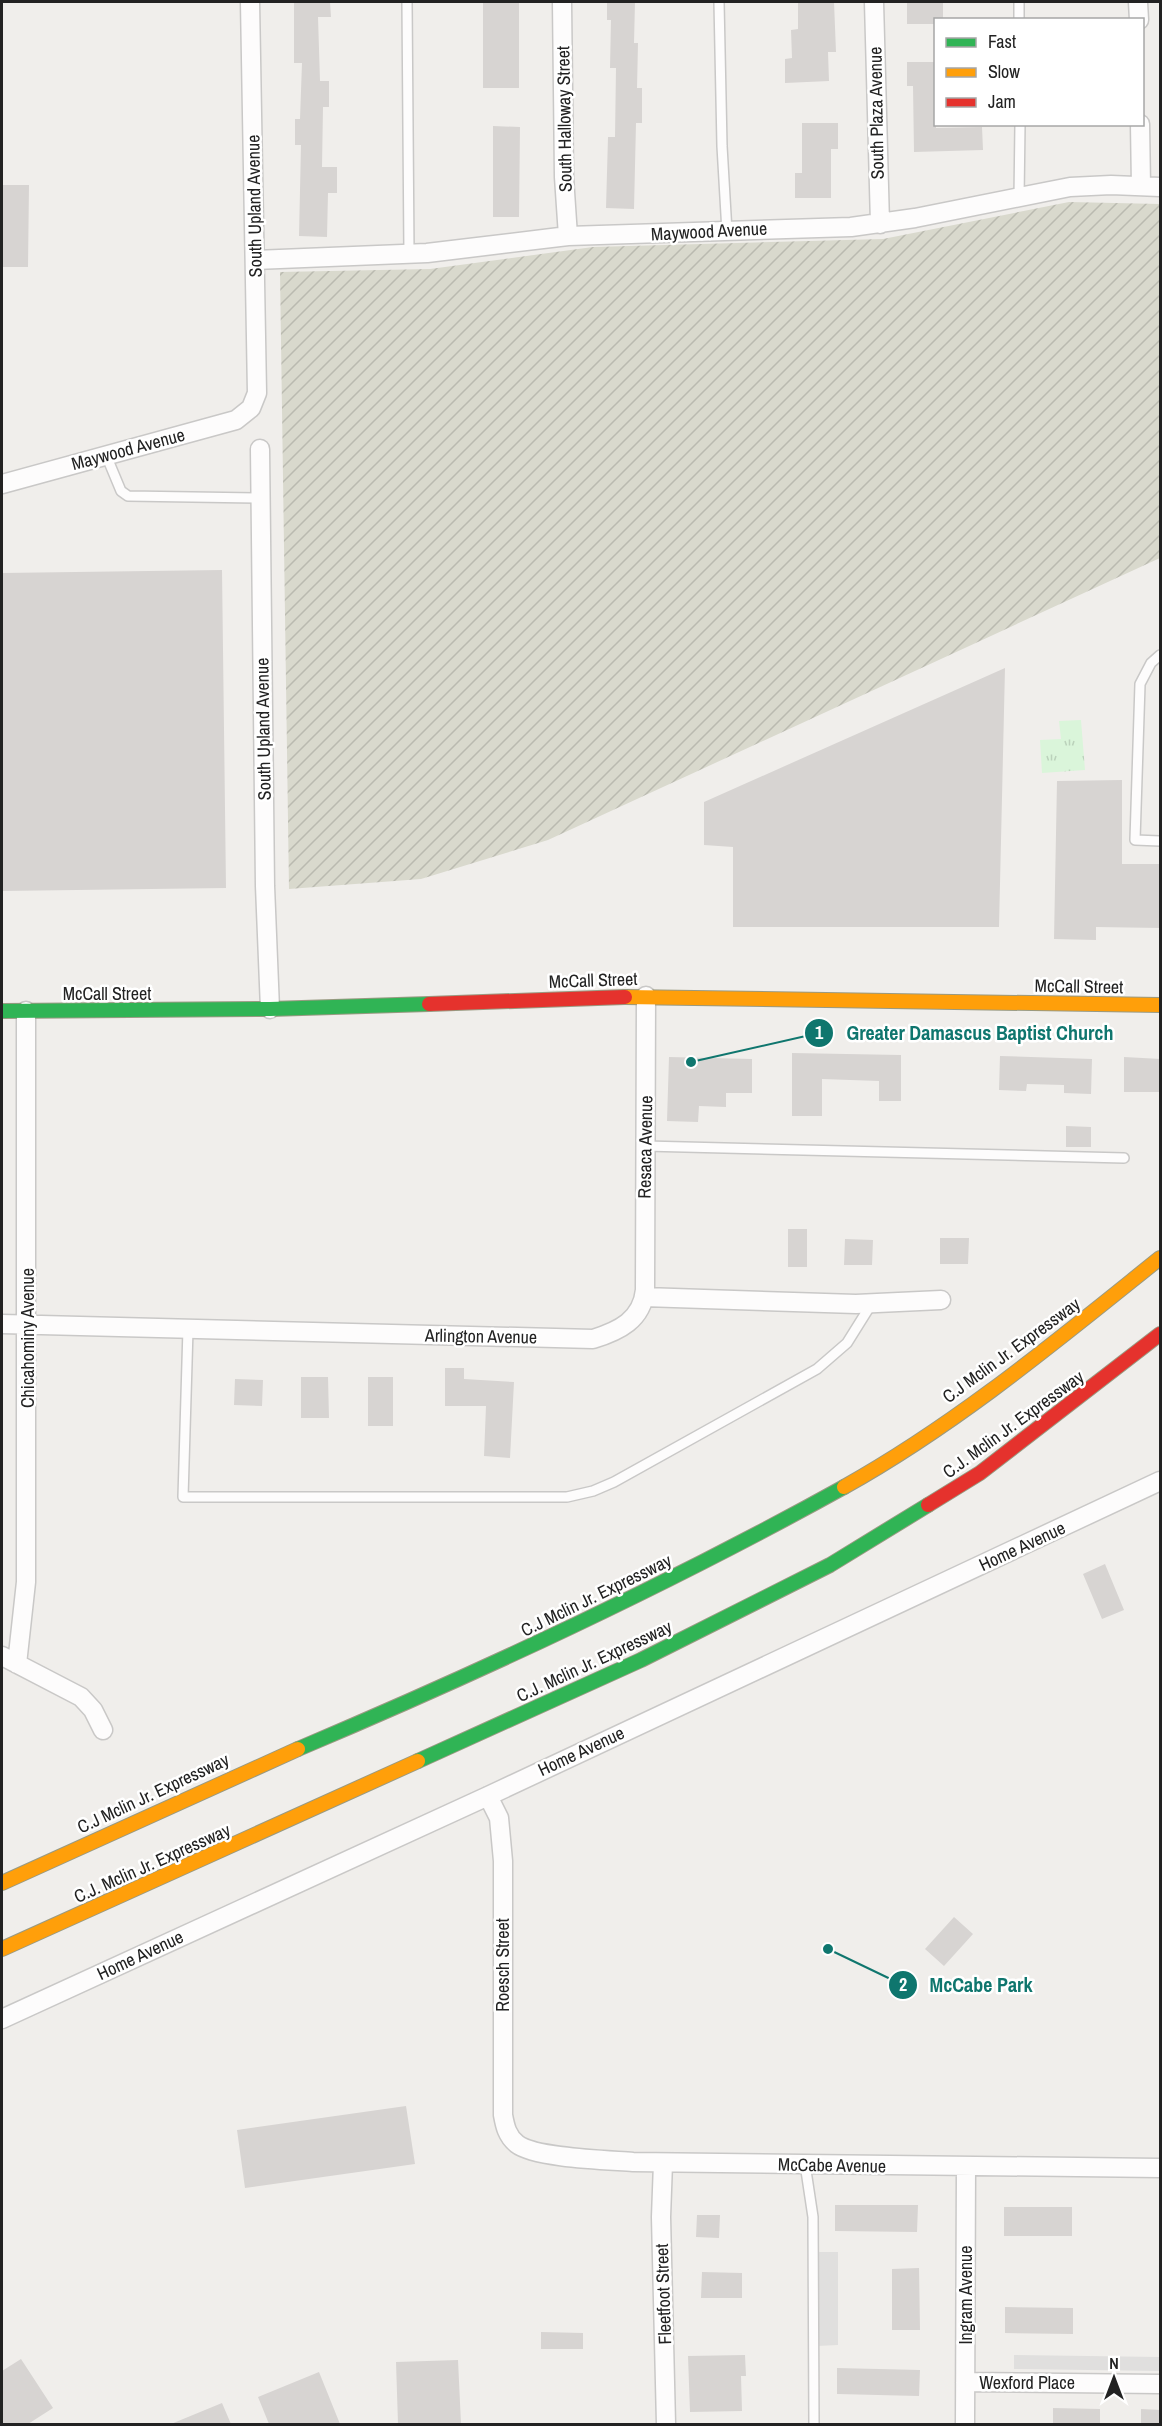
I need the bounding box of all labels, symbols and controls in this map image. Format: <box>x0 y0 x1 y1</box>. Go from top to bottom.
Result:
legend <box>934 18 1144 126</box>
text: Fast <box>988 29 1016 54</box>
street label: South Halloway Street <box>550 46 578 192</box>
street label: South Plaza Avenue <box>862 46 890 180</box>
text: Slow <box>988 59 1020 84</box>
text: Jam <box>988 89 1016 114</box>
street label: South Upland Avenue <box>240 135 268 277</box>
street label: Maywood Avenue <box>650 215 768 247</box>
street label: Maywood Avenue <box>69 422 187 476</box>
street label: South Upland Avenue <box>249 658 277 800</box>
street label: McCall Street <box>548 966 638 994</box>
street label: McCall Street <box>1034 973 1124 999</box>
street label: McCall Street <box>63 981 151 1006</box>
callout: Greater Damascus Baptist Church <box>804 1014 1125 1052</box>
text: Greater Damascus Baptist Church <box>846 1019 1114 1046</box>
text: 1 <box>815 1020 824 1045</box>
street label: Resaca Avenue <box>632 1095 658 1199</box>
street label: Chicahominy Avenue <box>15 1268 40 1408</box>
street label: C.J Mclin Jr. Expressway <box>937 1291 1086 1409</box>
street label: Arlington Avenue <box>424 1323 537 1349</box>
street label: C.J. Mclin Jr. Expressway <box>937 1364 1089 1484</box>
street label: Home Avenue <box>975 1515 1069 1577</box>
street label: C.J Mclin Jr. Expressway <box>516 1547 676 1642</box>
street label: C.J. Mclin Jr. Expressway <box>512 1614 676 1708</box>
street label: Home Avenue <box>534 1720 628 1782</box>
street label: C.J Mclin Jr. Expressway <box>73 1747 234 1839</box>
street label: C.J. Mclin Jr. Expressway <box>70 1817 235 1909</box>
street label: Roesch Street <box>490 1918 515 2012</box>
street label: Home Avenue <box>93 1924 187 1986</box>
callout: McCabe Park <box>888 1966 1045 2004</box>
text: McCabe Park <box>930 1971 1033 1998</box>
text: 2 <box>899 1972 907 1997</box>
street label: McCabe Avenue <box>778 2152 886 2178</box>
street label: Fleetfoot Street <box>649 2243 677 2345</box>
street label: Ingram Avenue <box>953 2245 978 2345</box>
north arrow <box>1084 2348 1144 2408</box>
text: N <box>1109 2352 1119 2374</box>
street label: Wexford Place <box>979 2370 1075 2395</box>

